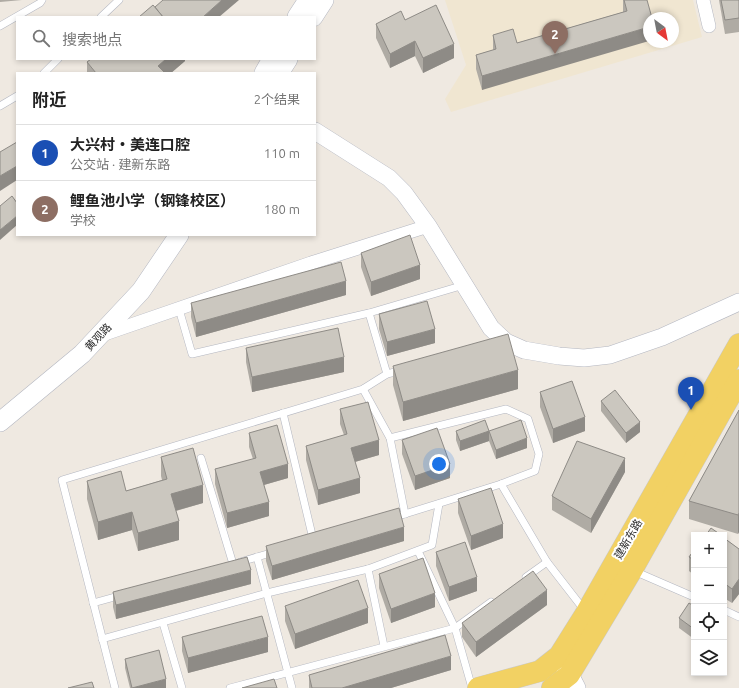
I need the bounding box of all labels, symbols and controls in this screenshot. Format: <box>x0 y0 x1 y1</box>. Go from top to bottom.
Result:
north arrow <box>643 12 679 48</box>
search box <box>16 16 316 60</box>
pin: 2 <box>542 21 568 54</box>
icon: search <box>30 27 52 49</box>
text: 搜索地点 <box>62 31 122 48</box>
text: 附近 <box>32 90 66 109</box>
text: 2个结果 <box>254 92 300 106</box>
text: 大兴村‧美连口腔 <box>70 136 190 153</box>
text: 1 <box>41 146 49 160</box>
text: 110 m <box>264 146 300 160</box>
text: 公交站 · 建新东路 <box>70 157 170 171</box>
text: 鲤鱼池小学（钢锋校区） <box>70 192 235 209</box>
text: 2 <box>41 202 49 216</box>
text: 180 m <box>264 202 300 216</box>
text: 学校 <box>70 213 96 227</box>
street label: 黄观路 <box>82 321 114 353</box>
pin: 1 <box>678 377 704 410</box>
your location <box>429 454 449 474</box>
street label: 建新东路 <box>612 517 644 561</box>
map controls <box>691 532 727 676</box>
button: + <box>691 532 727 568</box>
button: − <box>691 568 727 604</box>
button: locate <box>691 604 727 640</box>
button: layers <box>691 640 727 676</box>

